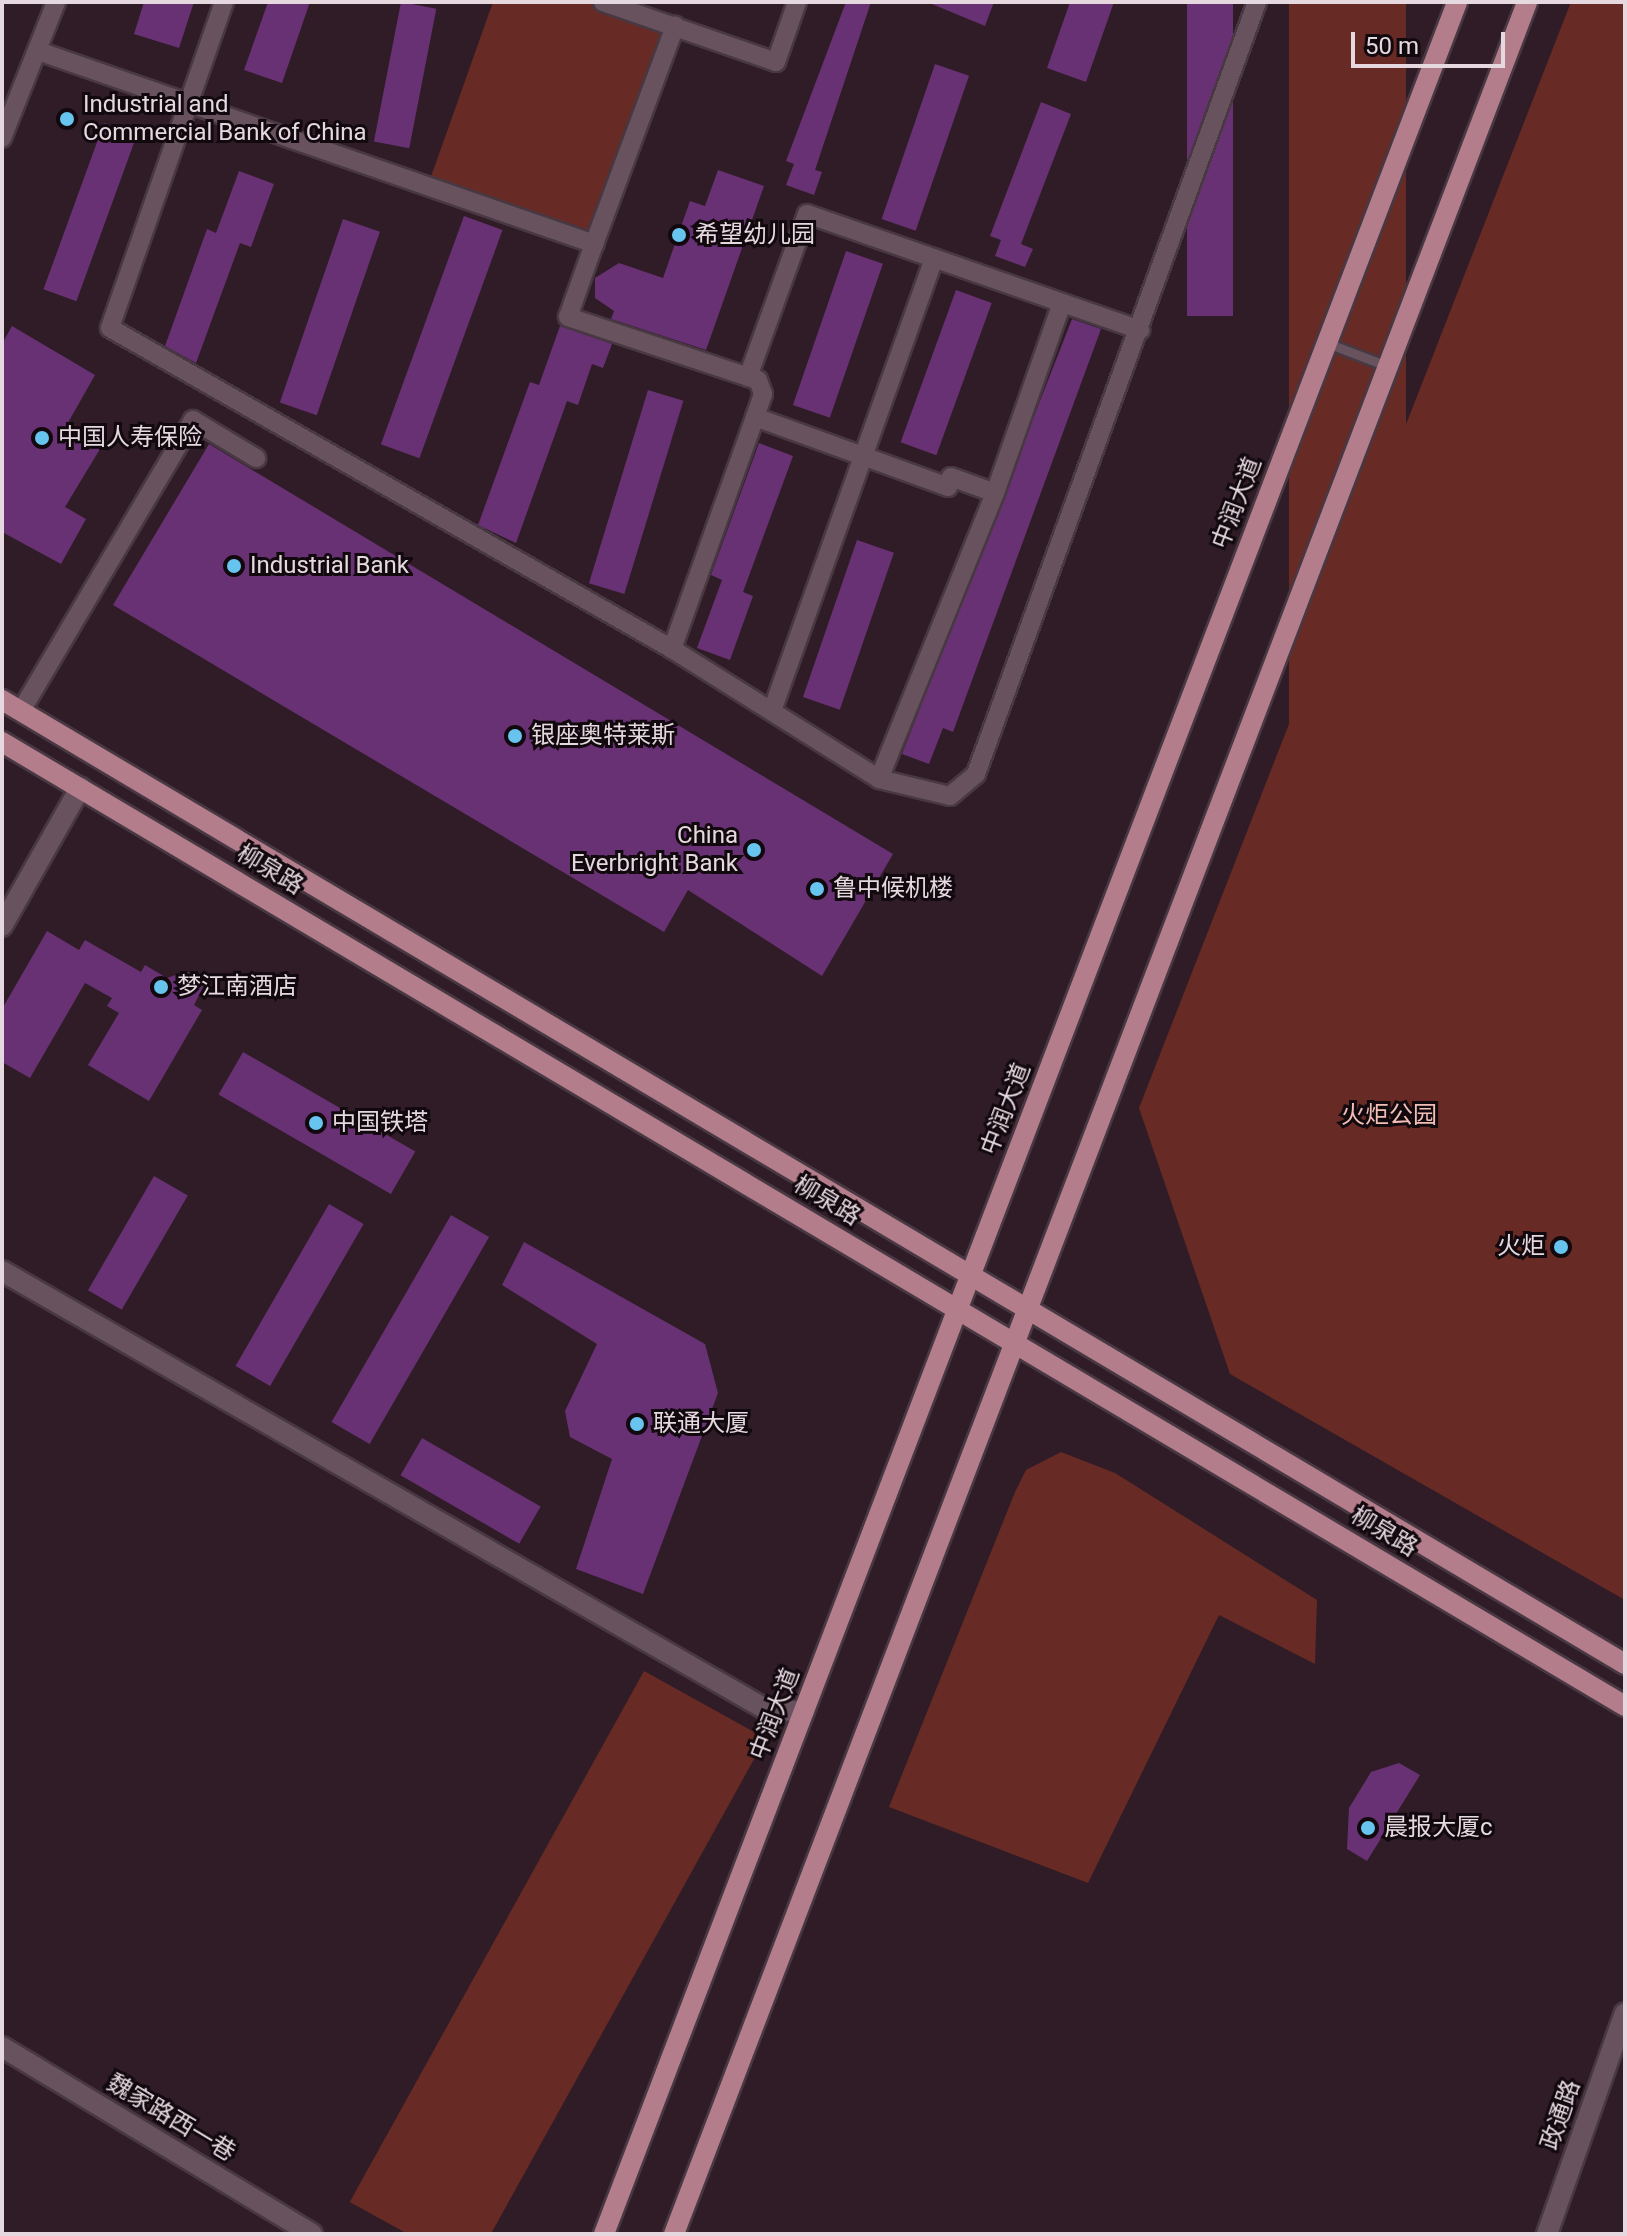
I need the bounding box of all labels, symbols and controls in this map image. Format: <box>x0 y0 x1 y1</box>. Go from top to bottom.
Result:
scale bar <box>1355 16 1509 66</box>
text: 50 m <box>1365 32 1419 60</box>
place label: Industrial and Commercial Bank of China <box>83 91 367 147</box>
marker: Industrial and Commercial Bank of China <box>58 110 76 128</box>
place label: 希望幼儿园 <box>695 221 815 249</box>
marker: 希望幼儿园 <box>670 226 688 244</box>
place label: 中国人寿保险 <box>58 424 202 452</box>
marker: 中国人寿保险 <box>33 429 51 447</box>
street label: 中润大道 <box>1206 453 1268 553</box>
place label: Industrial Bank <box>250 552 409 580</box>
marker: Industrial Bank <box>225 557 243 575</box>
place label: 银座奥特莱斯 <box>531 722 675 750</box>
marker: 银座奥特莱斯 <box>506 727 524 745</box>
place label: China Everbright Bank <box>571 822 738 878</box>
street label: 柳泉路 <box>232 839 308 901</box>
marker: China Everbright Bank <box>745 841 763 859</box>
place label: 鲁中候机楼 <box>833 875 953 903</box>
marker: 鲁中候机楼 <box>808 880 826 898</box>
place label: 梦江南酒店 <box>177 973 297 1001</box>
marker: 梦江南酒店 <box>152 978 170 996</box>
street label: 中润大道 <box>975 1059 1037 1159</box>
park label: 火炬公园 <box>1341 1102 1437 1130</box>
place label: 中国铁塔 <box>332 1109 428 1137</box>
marker: 中国铁塔 <box>307 1114 325 1132</box>
street label: 柳泉路 <box>789 1170 865 1232</box>
place label: 火炬 <box>1497 1233 1545 1261</box>
marker: 火炬 <box>1552 1238 1570 1256</box>
place label: 联通大厦 <box>653 1410 749 1438</box>
marker: 联通大厦 <box>628 1415 646 1433</box>
street label: 柳泉路 <box>1346 1501 1422 1563</box>
street label: 中润大道 <box>744 1664 806 1764</box>
place label: 晨报大厦c <box>1384 1814 1493 1842</box>
marker: 晨报大厦c <box>1359 1819 1377 1837</box>
street label: 魏家路西一巷 <box>102 2069 240 2167</box>
street label: 政通路 <box>1536 2076 1586 2154</box>

